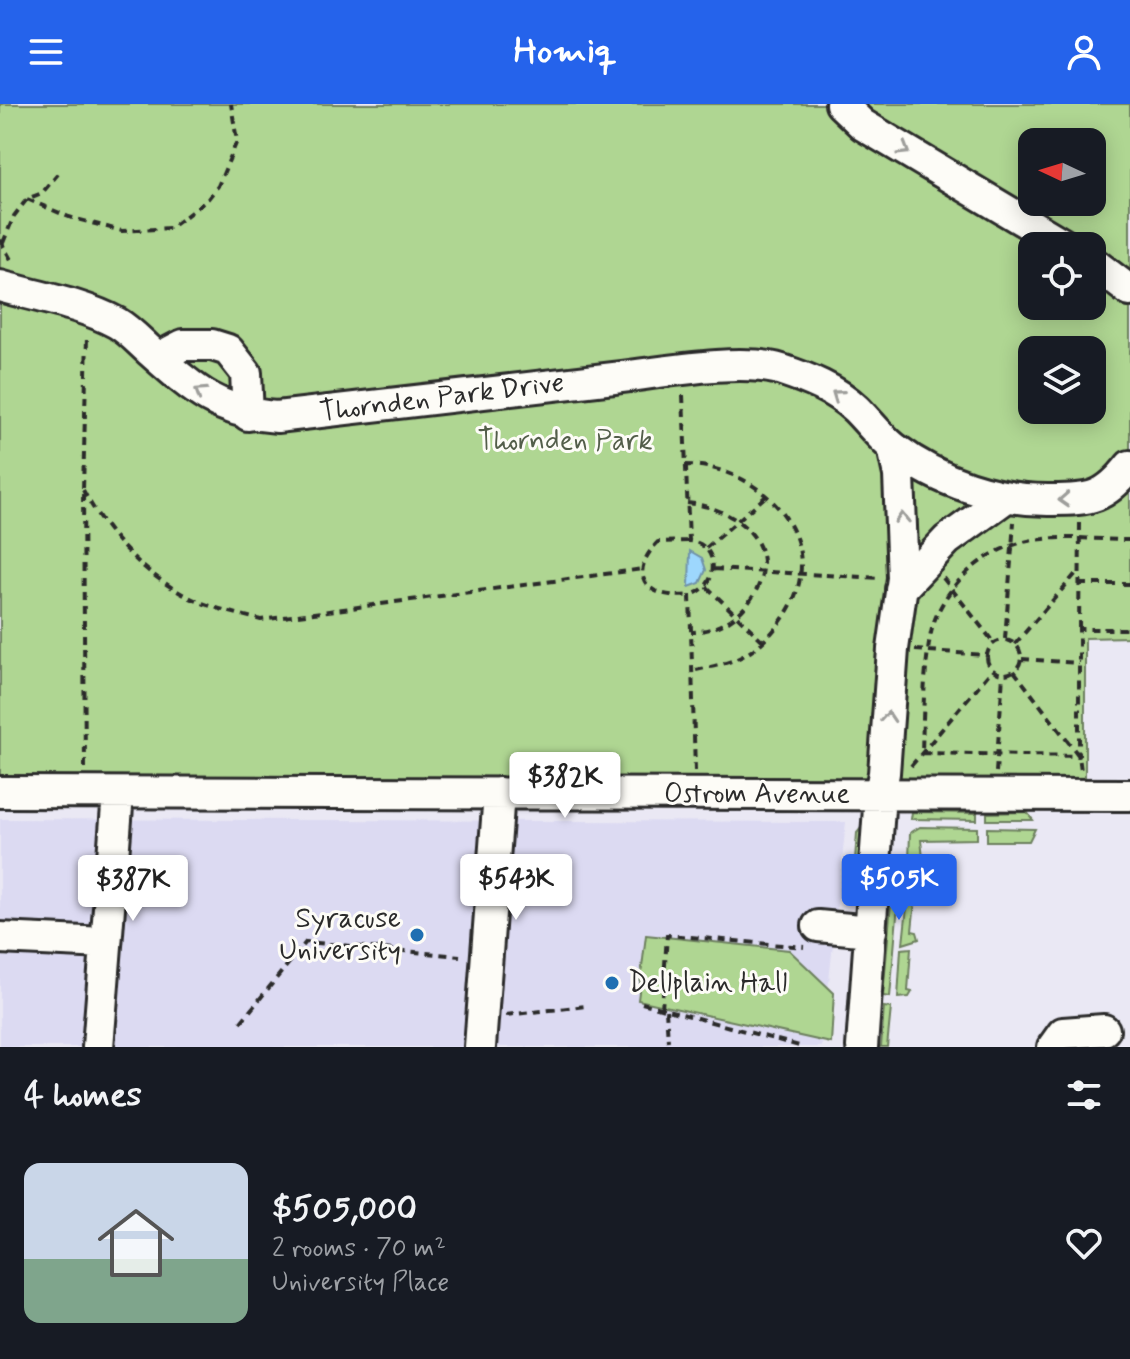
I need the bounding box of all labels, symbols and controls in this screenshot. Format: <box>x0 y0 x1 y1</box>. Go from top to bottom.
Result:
text: Homiq <box>513 29 617 76</box>
icon: menu <box>24 30 68 74</box>
icon: person <box>1062 30 1106 74</box>
north arrow <box>1018 128 1106 216</box>
map controls <box>1018 128 1106 424</box>
one-way arrow <box>895 140 910 155</box>
button: locate <box>1018 232 1106 320</box>
button: layers <box>1018 336 1106 424</box>
street label: Thornden Park Drive <box>318 365 566 431</box>
one-way arrow <box>195 387 209 402</box>
one-way arrow <box>832 390 846 405</box>
park label: Thornden Park <box>477 423 653 460</box>
one-way arrow <box>1057 491 1070 508</box>
one-way arrow <box>893 511 910 524</box>
one-way arrow <box>879 710 896 723</box>
pin: $382K <box>509 752 621 820</box>
text: $382K <box>527 761 603 795</box>
street label: Ostrom Avenue <box>664 776 850 813</box>
pin: $543K <box>460 854 572 922</box>
pin: $505K <box>843 854 955 922</box>
pin: $387K <box>77 855 189 923</box>
text: $543K <box>478 863 554 897</box>
text: $505K <box>860 863 938 897</box>
text: $387K <box>96 864 170 898</box>
place label: Syracuse University <box>279 901 401 970</box>
marker: Syracuse University <box>408 926 426 944</box>
place label: Dellplain Hall <box>628 965 787 1002</box>
marker: Dellplain Hall <box>603 974 621 992</box>
text: 4 homes <box>24 1073 142 1118</box>
icon: filters <box>1062 1073 1106 1117</box>
text: $505,000 <box>272 1187 417 1232</box>
icon: home <box>88 1195 184 1291</box>
icon: heart <box>1062 1221 1106 1265</box>
text: 2 rooms · 70 m² <box>272 1232 446 1266</box>
text: University Place <box>272 1266 449 1300</box>

